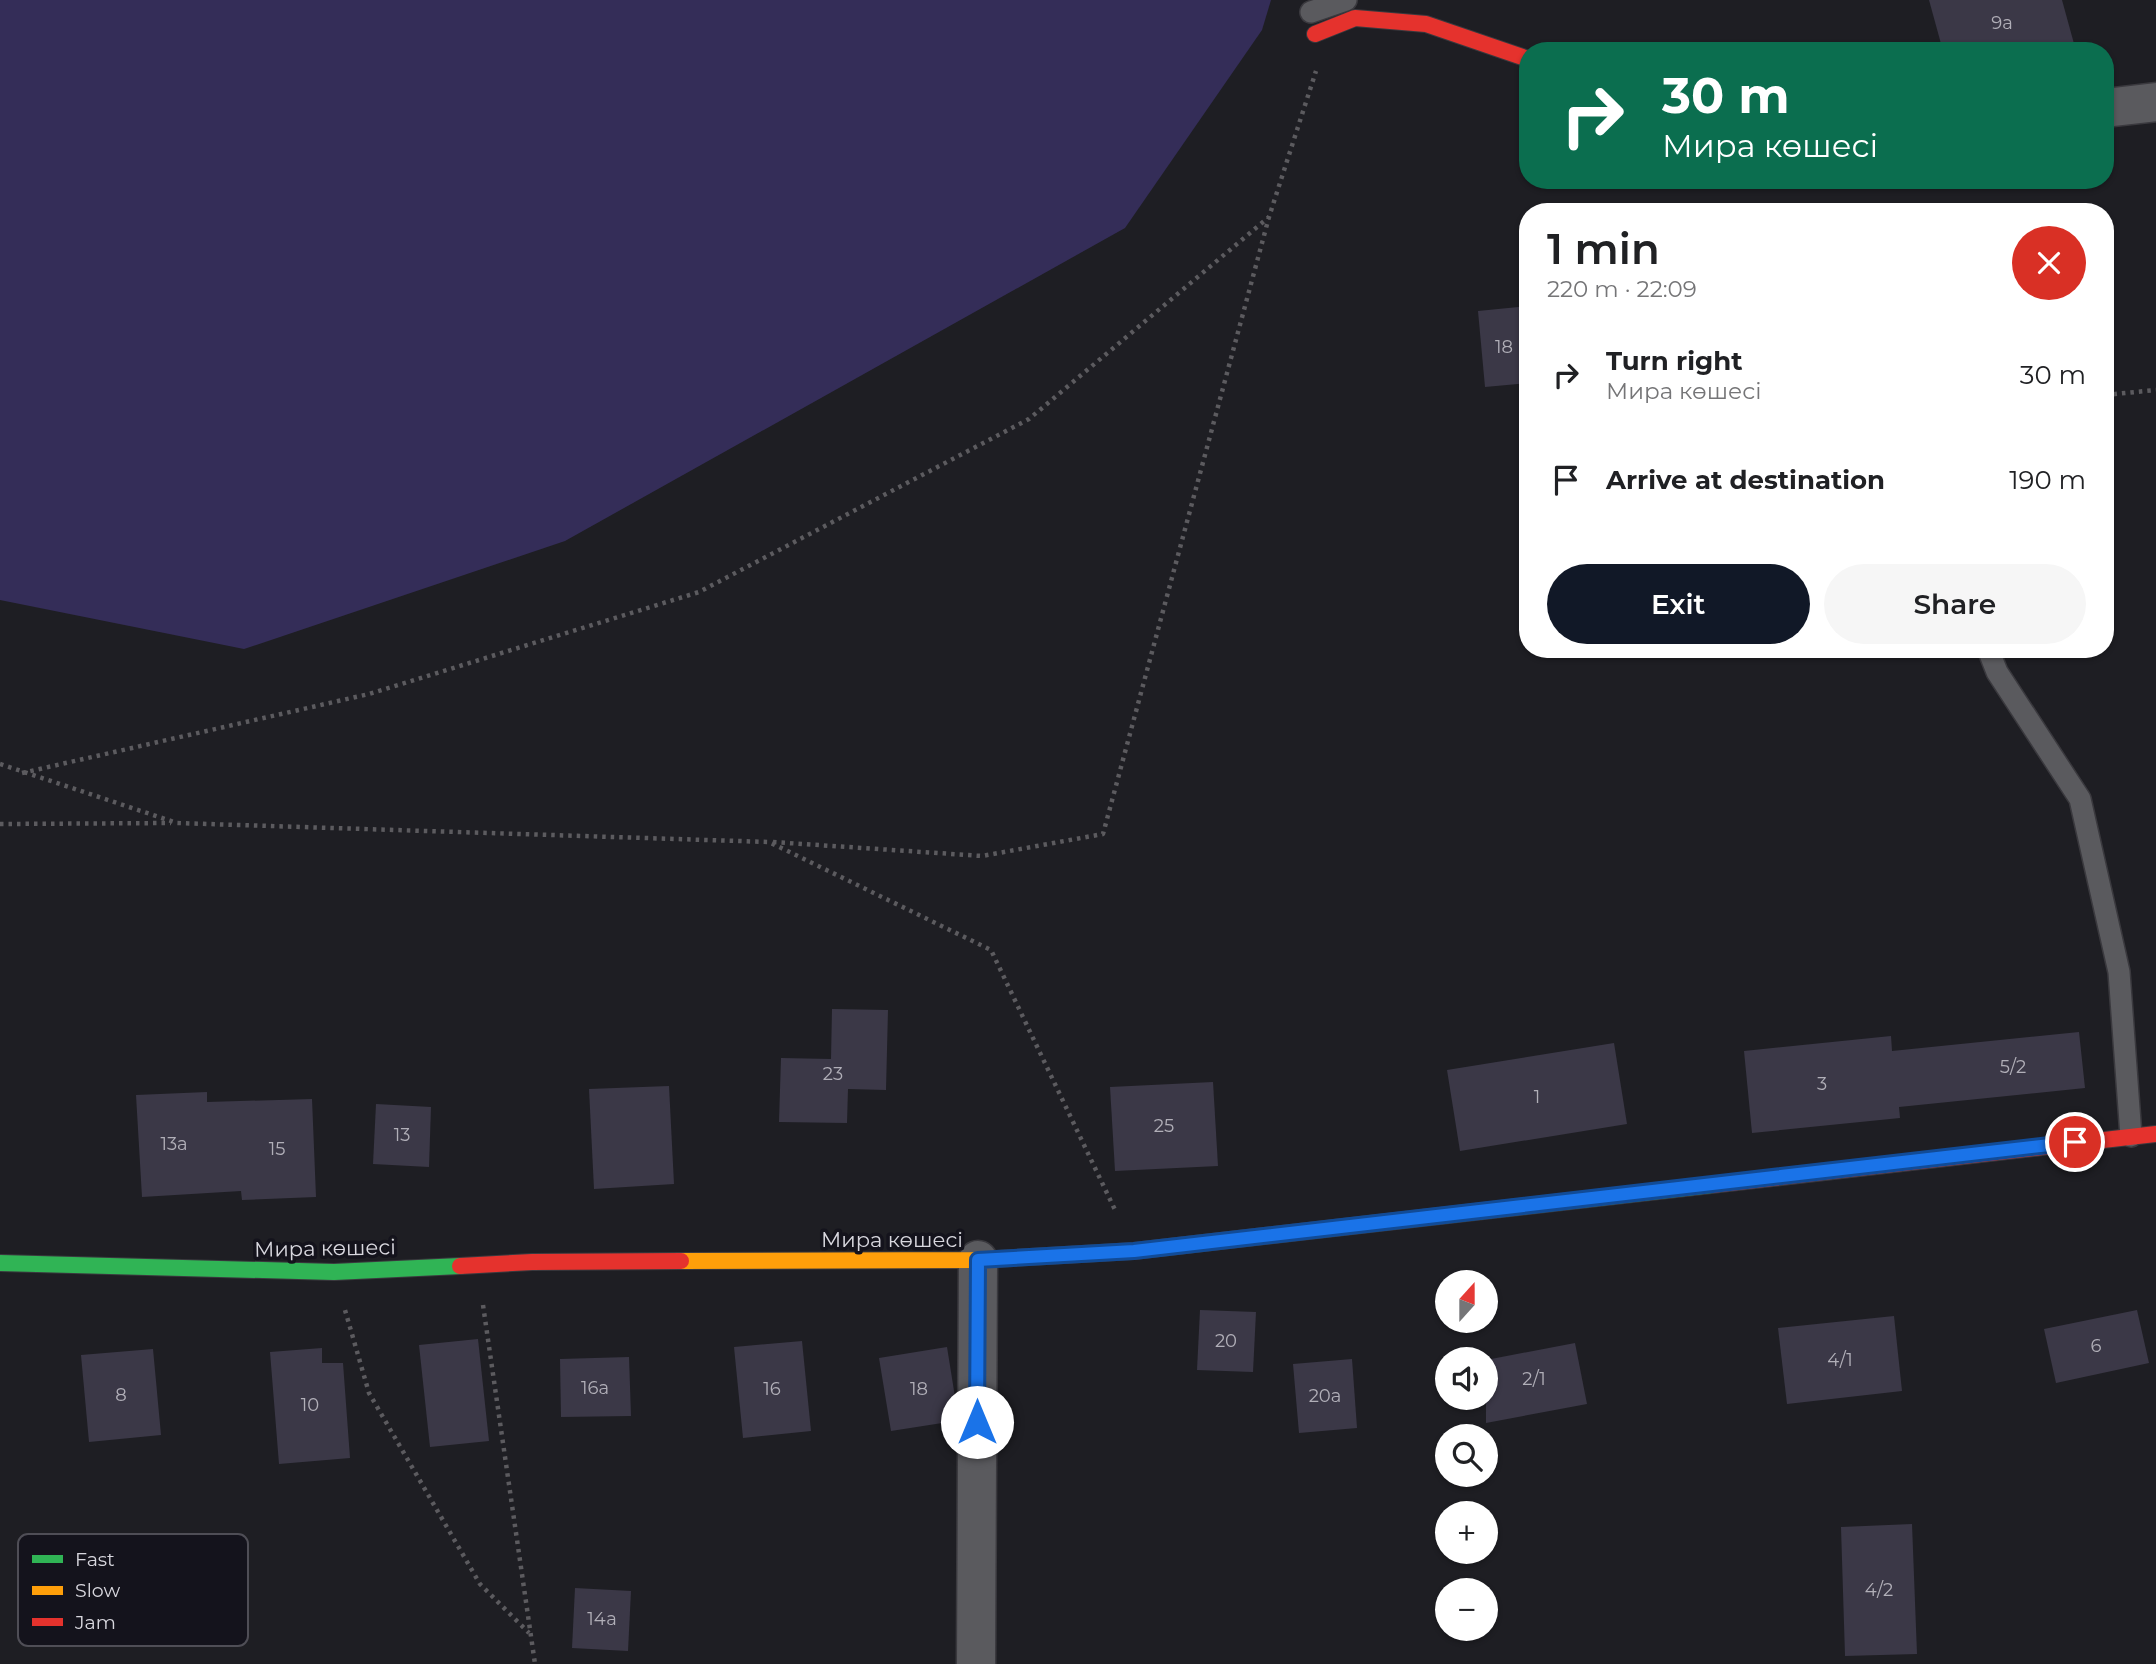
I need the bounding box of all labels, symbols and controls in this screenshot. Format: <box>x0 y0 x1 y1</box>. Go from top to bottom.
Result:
house number: 9а <box>1991 12 2013 34</box>
text: 30 m <box>1662 66 1790 125</box>
icon: right <box>1547 70 1638 161</box>
text: Мира көшесі <box>1662 126 1878 165</box>
text: 1 min <box>1547 223 1660 275</box>
button: close <box>2012 226 2086 300</box>
text: 220 m · 22:09 <box>1547 275 1697 303</box>
house number: 18 <box>1495 336 1513 358</box>
text: Turn right <box>1606 345 1742 377</box>
icon: right <box>1547 356 1585 394</box>
text: 30 m <box>2020 359 2086 391</box>
text: Мира көшесі <box>1606 377 1762 405</box>
icon: arrive <box>1547 461 1585 499</box>
text: Arrive at destination <box>1606 464 1885 496</box>
text: 190 m <box>2009 464 2086 496</box>
button: Exit <box>1547 564 1810 644</box>
button: Share <box>1824 564 2086 644</box>
house number: 5/2 <box>2000 1056 2026 1078</box>
house number: 23 <box>823 1063 843 1085</box>
house number: 3 <box>1817 1073 1827 1095</box>
house number: 1 <box>1534 1086 1540 1108</box>
pin <box>2045 1112 2105 1172</box>
house number: 25 <box>1154 1115 1174 1137</box>
icon: arrive <box>2056 1123 2094 1161</box>
house number: 13 <box>394 1124 410 1146</box>
house number: 13а <box>160 1133 188 1155</box>
house number: 15 <box>269 1138 285 1160</box>
street label: Мира көшесі <box>821 1227 963 1252</box>
street label: Мира көшесі <box>254 1234 396 1262</box>
north arrow <box>1435 1270 1498 1334</box>
map controls <box>1435 1270 1498 1641</box>
house number: 20 <box>1215 1330 1237 1352</box>
house number: 6 <box>2091 1335 2102 1357</box>
button: sound <box>1435 1347 1498 1410</box>
house number: 4/1 <box>1827 1349 1853 1371</box>
house number: 2/1 <box>1522 1368 1546 1390</box>
house number: 16а <box>581 1377 609 1399</box>
house number: 16 <box>763 1378 781 1400</box>
house number: 18 <box>910 1378 928 1400</box>
house number: 8 <box>115 1384 127 1406</box>
position arrow <box>940 1385 1014 1459</box>
house number: 20а <box>1309 1385 1341 1407</box>
house number: 10 <box>301 1394 319 1416</box>
button: search <box>1435 1424 1498 1487</box>
button: + <box>1435 1501 1498 1564</box>
legend <box>18 1534 248 1646</box>
text: Fast <box>75 1548 115 1571</box>
button: − <box>1435 1578 1498 1641</box>
text: Slow <box>75 1579 120 1602</box>
house number: 4/2 <box>1865 1579 1893 1601</box>
house number: 14а <box>587 1608 617 1630</box>
text: Jam <box>74 1611 116 1634</box>

